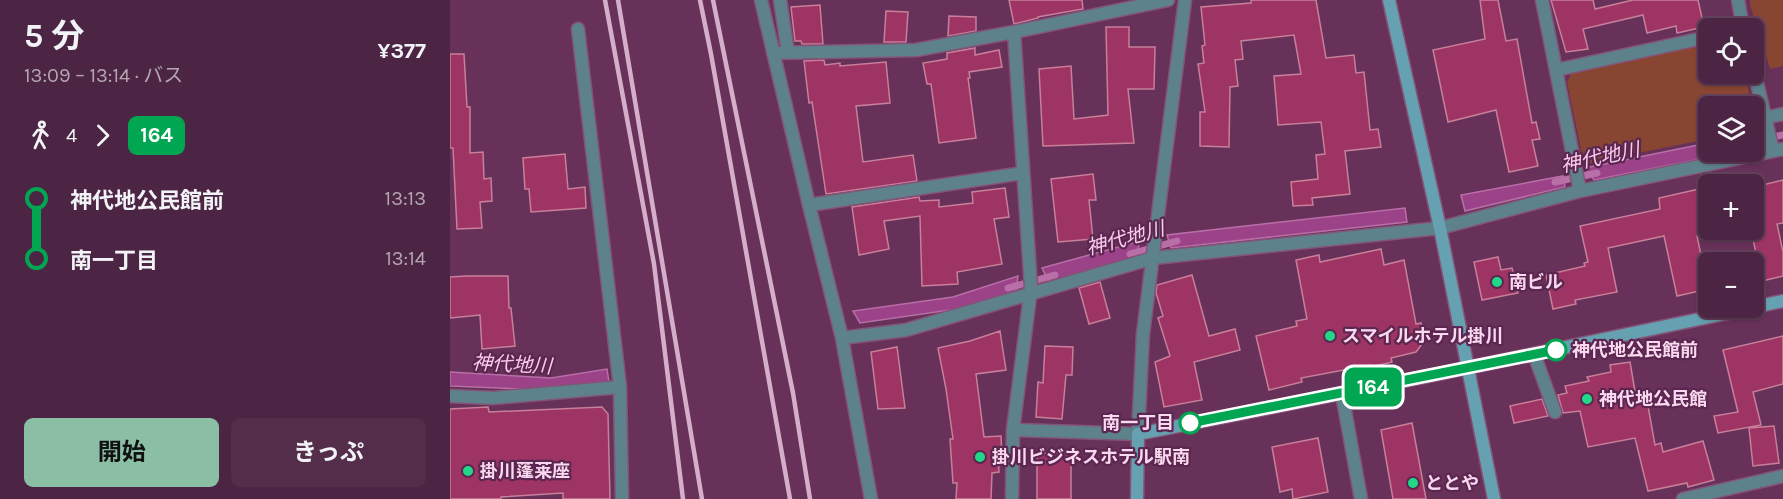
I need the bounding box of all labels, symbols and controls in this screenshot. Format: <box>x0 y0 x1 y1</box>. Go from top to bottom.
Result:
text: 5 分 <box>24 17 85 55</box>
map controls <box>1698 18 1764 318</box>
button: locate <box>1698 18 1764 84</box>
text: ¥377 <box>378 38 426 64</box>
text: 13:09 – 13:14 · バス <box>24 64 183 87</box>
button: layers <box>1698 96 1764 162</box>
icon: walk <box>24 119 57 152</box>
icon: forward <box>86 119 119 152</box>
text: 164 <box>140 123 173 147</box>
text: 4 <box>66 124 77 147</box>
water label: 神代地川 <box>1559 138 1644 177</box>
button: + <box>1698 174 1764 240</box>
text: 13:13 <box>385 187 426 210</box>
text: 神代地公民館前 <box>70 188 224 214</box>
water label: 神代地川 <box>1084 217 1169 260</box>
text: 13:14 <box>385 247 426 270</box>
text: 南一丁目 <box>70 248 158 274</box>
button: − <box>1698 252 1764 318</box>
place label: 南ビル <box>1509 271 1563 293</box>
marker: 南ビル <box>1490 275 1504 289</box>
place label: スマイルホテル掛川 <box>1342 325 1503 347</box>
marker: スマイルホテル掛川 <box>1323 329 1337 343</box>
marker: 神代地公民館前 <box>1545 339 1567 361</box>
place label: 神代地公民館前 <box>1572 339 1698 361</box>
water label: 神代地川 <box>471 351 555 378</box>
line badge: 164 <box>1338 368 1408 406</box>
text: 164 <box>1357 375 1389 399</box>
place label: 神代地公民館 <box>1599 388 1707 410</box>
marker: 神代地公民館 <box>1580 392 1594 406</box>
place label: 南一丁目 <box>1102 412 1174 434</box>
marker: 南一丁目 <box>1179 412 1201 434</box>
button: 開始 <box>24 418 219 487</box>
button: きっぷ <box>231 418 426 487</box>
place label: 掛川ビジネスホテル駅南 <box>992 446 1190 468</box>
marker: 掛川ビジネスホテル駅南 <box>973 450 987 464</box>
place label: 掛川蓬莱座 <box>480 460 570 482</box>
marker: 掛川蓬莱座 <box>461 464 475 478</box>
place label: ととや <box>1425 472 1479 494</box>
marker: ととや <box>1406 476 1420 490</box>

